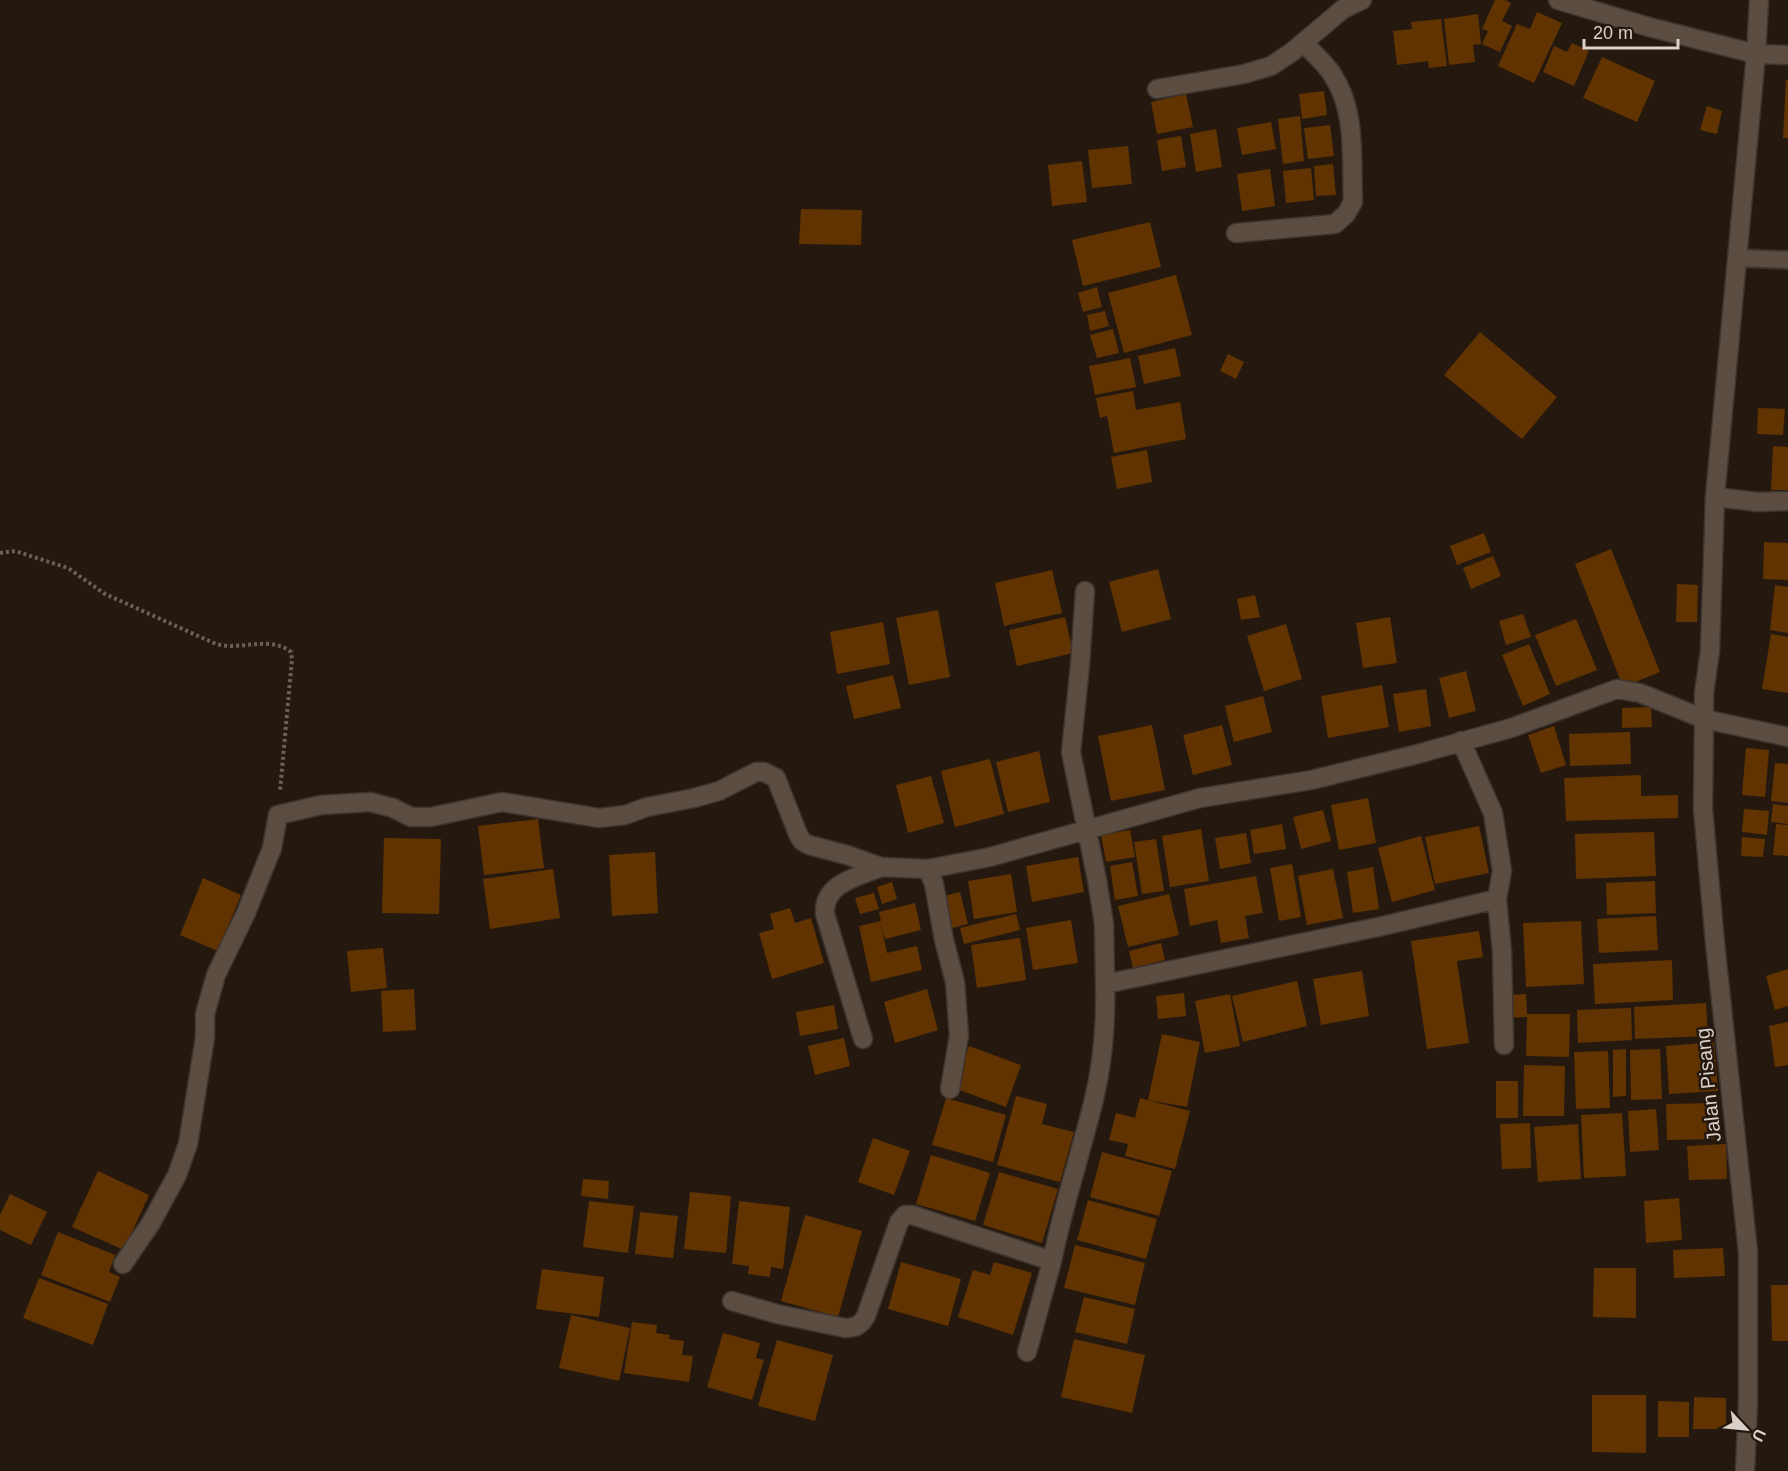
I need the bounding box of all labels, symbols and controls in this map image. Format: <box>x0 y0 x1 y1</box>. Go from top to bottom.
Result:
scale bar <box>1584 12 1678 50</box>
text: 20 m <box>1593 23 1633 43</box>
street label: Jalan Pisang <box>1691 1027 1725 1143</box>
north arrow <box>1716 1399 1776 1459</box>
text: U <box>1749 1426 1769 1444</box>

